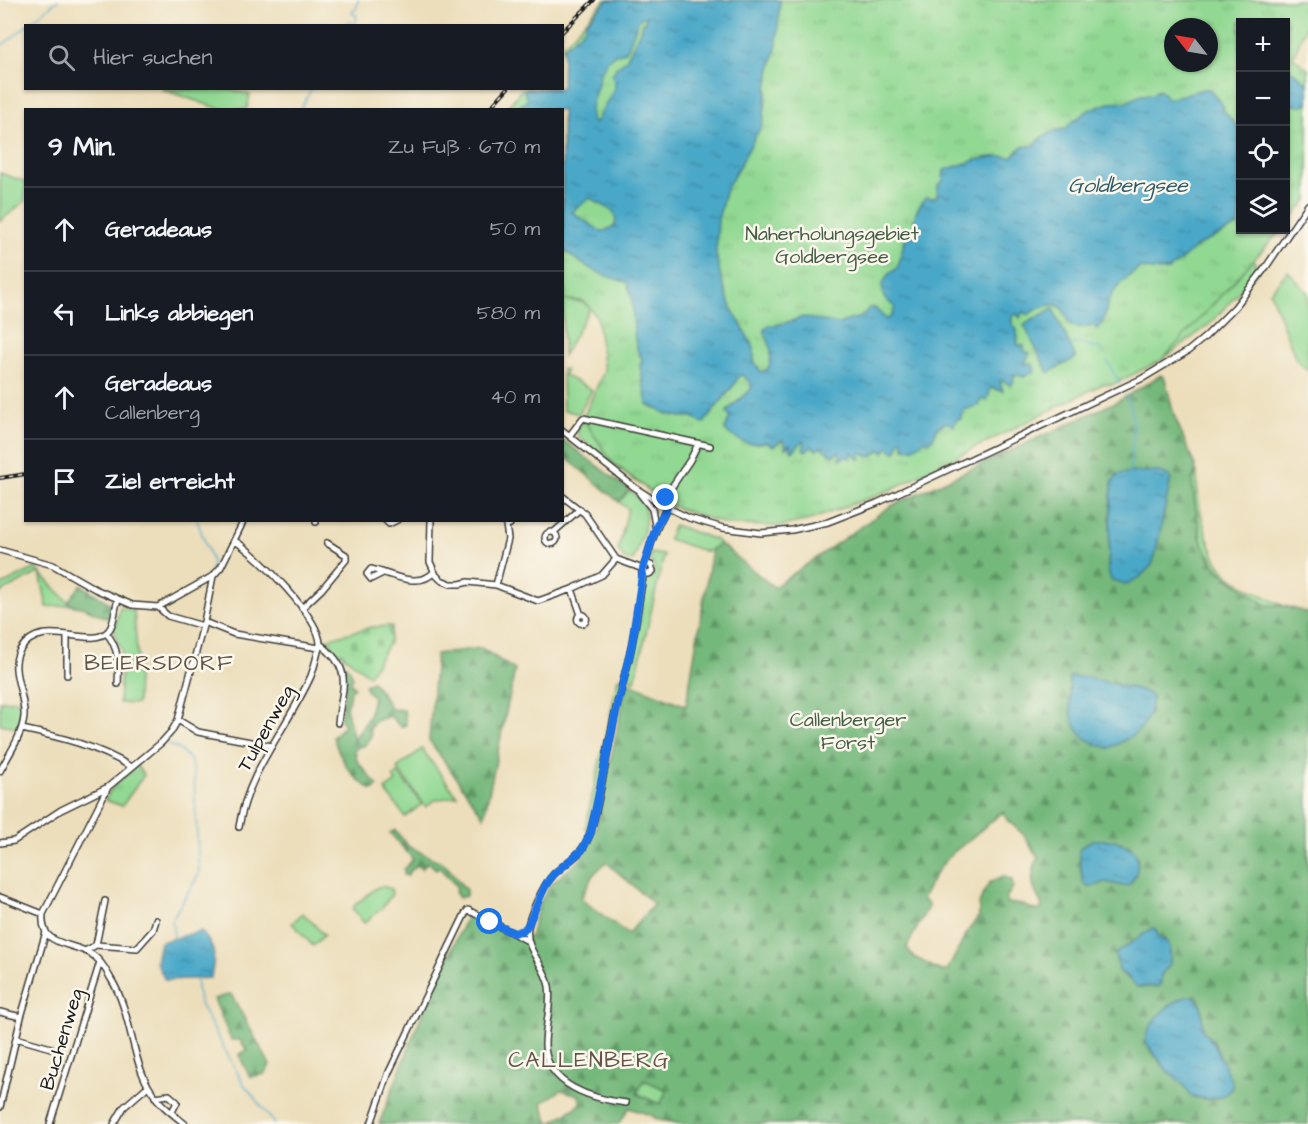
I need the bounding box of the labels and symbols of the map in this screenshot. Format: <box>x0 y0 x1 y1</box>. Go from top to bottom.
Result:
north arrow <box>1164 18 1218 72</box>
water label: Goldbergsee <box>1068 171 1189 201</box>
park label: Naherholungsgebiet Goldbergsee <box>745 220 919 272</box>
route end <box>652 484 678 510</box>
district label: BEIERSDORF <box>84 648 234 679</box>
street label: Tulpenweg <box>231 680 302 777</box>
park label: Callenberger Forst <box>790 706 906 757</box>
route start <box>476 908 502 934</box>
street label: Buchenweg <box>33 985 92 1094</box>
district label: CALLENBERG <box>508 1045 670 1076</box>

